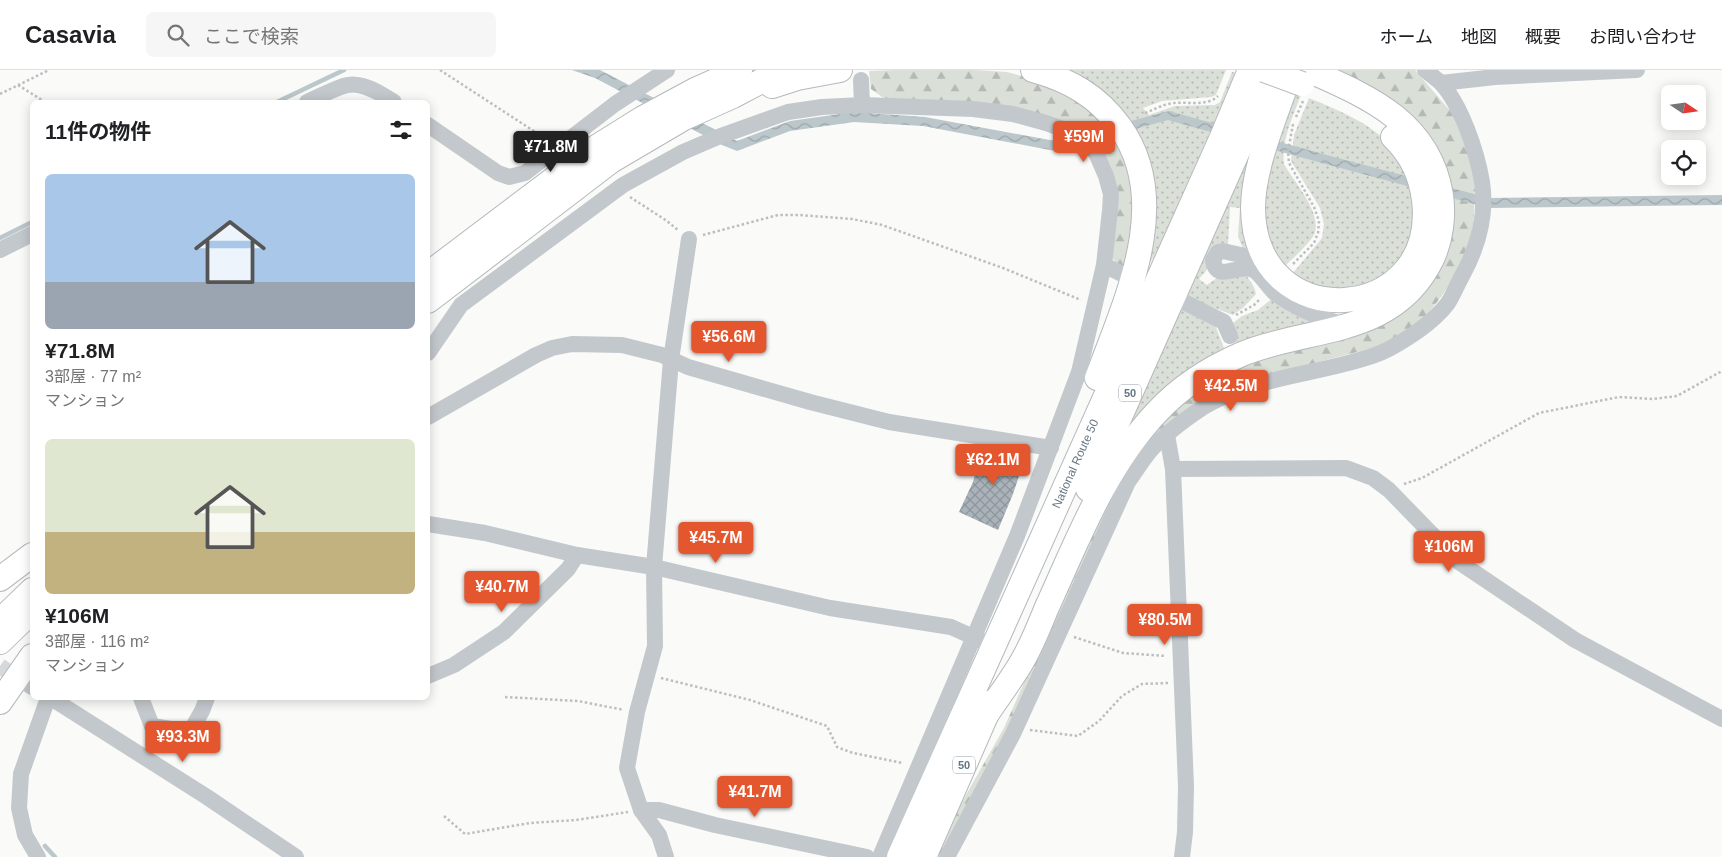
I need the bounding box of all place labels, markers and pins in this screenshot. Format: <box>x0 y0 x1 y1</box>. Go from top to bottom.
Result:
pin: ¥59M <box>1054 121 1114 163</box>
pin: ¥71.8M <box>510 131 592 173</box>
pin: ¥56.6M <box>688 320 770 363</box>
pin: ¥42.5M <box>1190 370 1272 412</box>
pin: ¥62.1M <box>952 444 1034 486</box>
pin: ¥45.7M <box>675 522 757 564</box>
pin: ¥106M <box>1414 530 1484 573</box>
pin: ¥40.7M <box>461 570 543 613</box>
pin: ¥80.5M <box>1124 604 1206 646</box>
pin: ¥93.3M <box>142 720 224 763</box>
pin: ¥41.7M <box>714 776 796 818</box>

